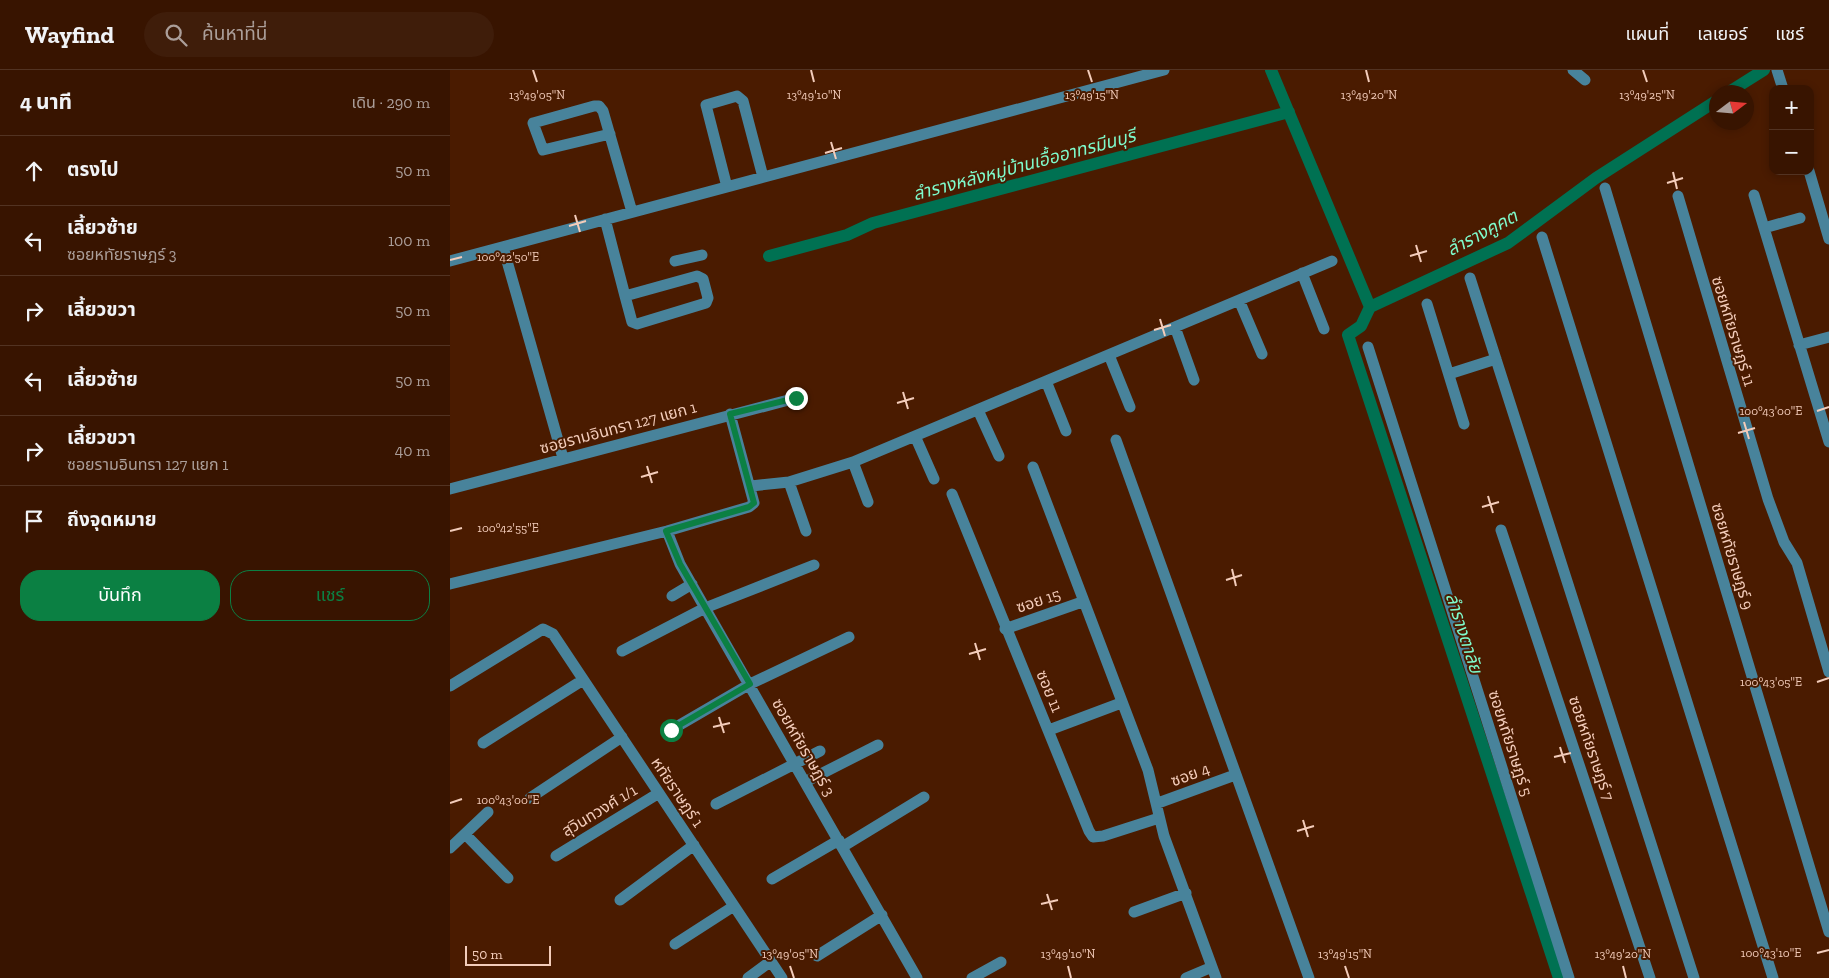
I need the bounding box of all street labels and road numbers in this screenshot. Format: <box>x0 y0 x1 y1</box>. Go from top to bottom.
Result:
street label: ซอยหทัยราษฎร์ 11 <box>1708 274 1759 389</box>
street label: ซอยรามอินทรา 127 แยก 1 <box>538 397 699 458</box>
street label: ซอยหทัยราษฎร์ 9 <box>1707 501 1758 612</box>
street label: ซอย 15 <box>1014 584 1063 617</box>
street label: ซอย 11 <box>1032 667 1067 715</box>
street label: ซอยหทัยราษฎร์ 5 <box>1484 688 1537 798</box>
street label: ซอยหทัยราษฎร์ 7 <box>1565 693 1618 803</box>
street label: ซอยหทัยราษฎร์ 3 <box>768 695 839 800</box>
street label: หทัยราษฎร์ 1 <box>647 754 708 831</box>
street label: ซอย 4 <box>1168 759 1212 790</box>
street label: สุวินทวงศ์ 1/1 <box>558 781 640 840</box>

